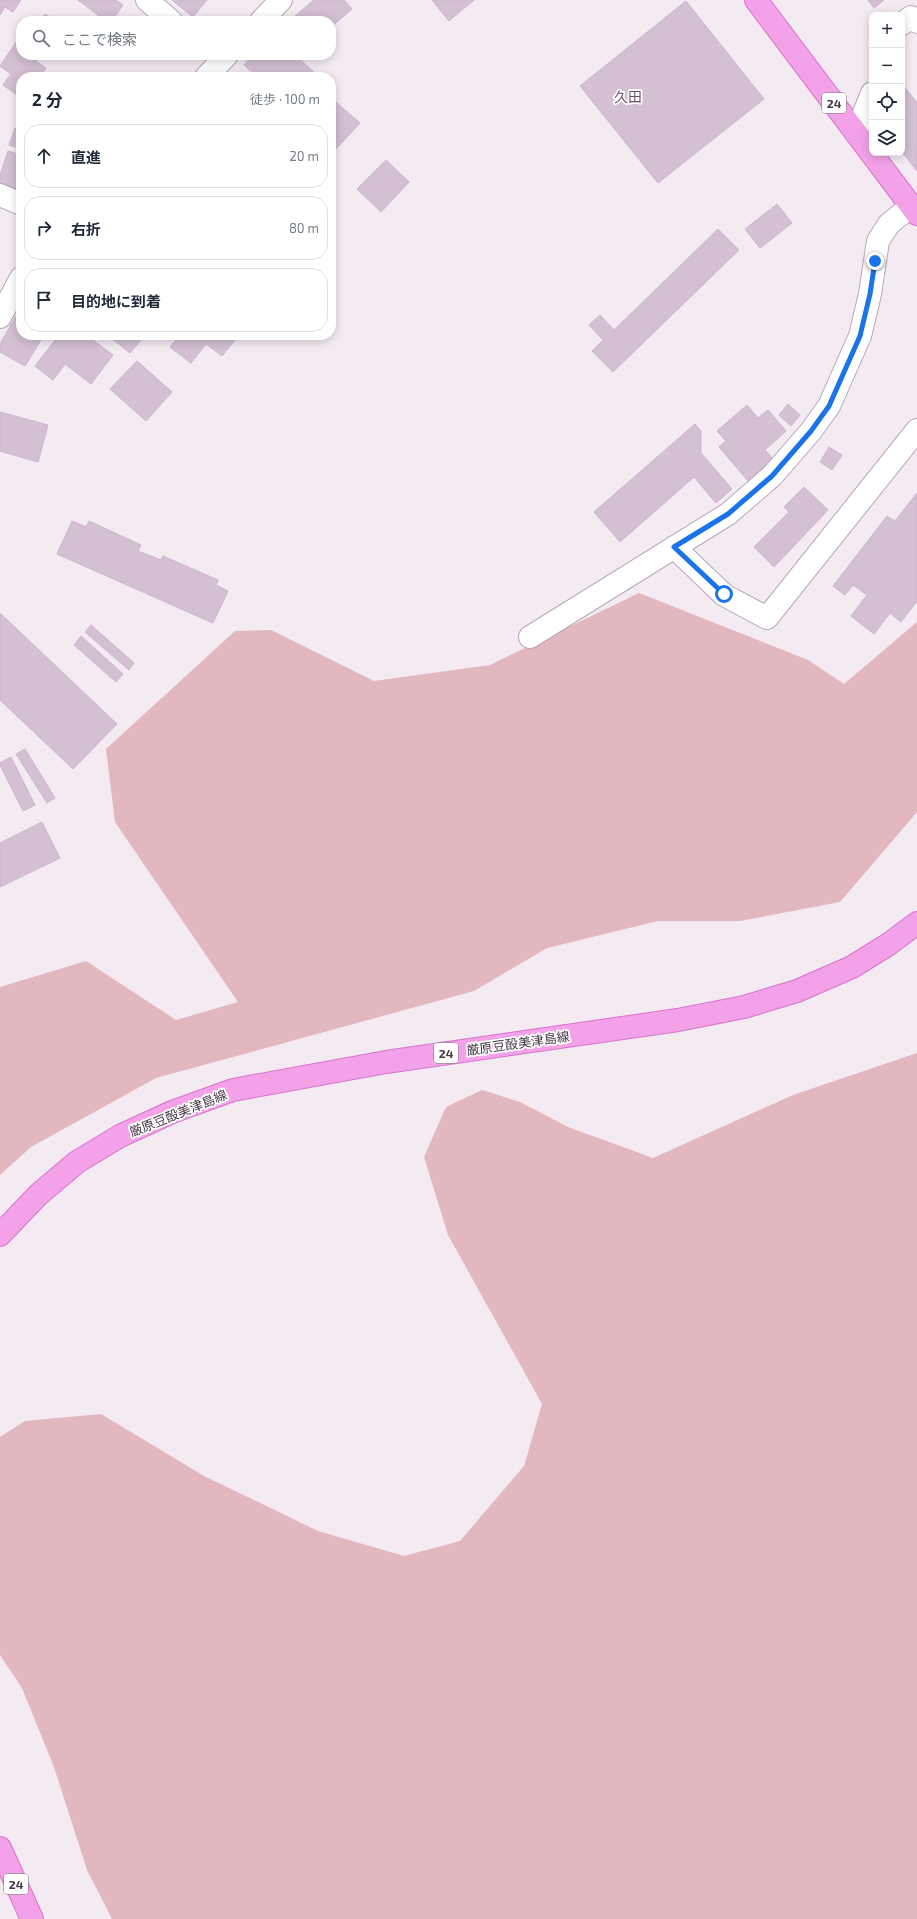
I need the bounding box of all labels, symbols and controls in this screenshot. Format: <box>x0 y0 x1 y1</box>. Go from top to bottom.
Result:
map controls <box>869 12 905 156</box>
button: + <box>869 12 905 48</box>
search box <box>16 16 336 60</box>
icon: search <box>30 27 52 49</box>
text: ここで検索 <box>62 30 137 48</box>
button: − <box>869 48 905 84</box>
button: locate <box>869 84 905 120</box>
district label: 久田 <box>614 88 642 105</box>
text: 2 分 <box>32 89 63 109</box>
text: 徒歩 · 100 m <box>250 91 320 107</box>
road number: 24 <box>822 93 846 113</box>
button: layers <box>869 120 905 156</box>
icon: ahead <box>33 145 55 167</box>
text: 直進 <box>71 148 101 166</box>
text: 20 m <box>290 148 319 164</box>
icon: right <box>33 217 55 239</box>
text: 右折 <box>71 220 101 238</box>
text: 80 m <box>289 220 319 236</box>
route end <box>866 252 884 270</box>
icon: arrive <box>33 289 55 311</box>
text: 目的地に到着 <box>71 292 161 310</box>
route start <box>715 585 733 603</box>
street label: 厳原豆酘美津島線 <box>465 1028 571 1058</box>
road number: 24 <box>434 1043 458 1063</box>
street label: 厳原豆酘美津島線 <box>127 1086 229 1140</box>
road number: 24 <box>4 1874 28 1894</box>

